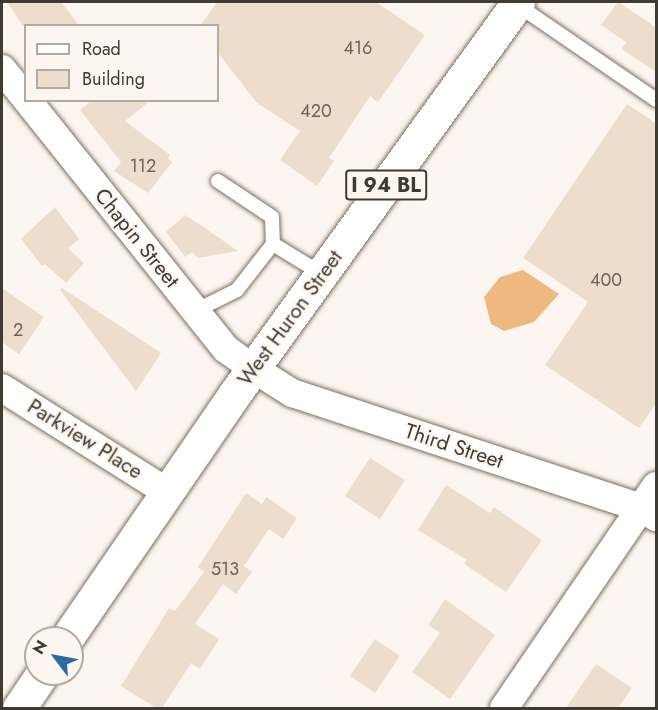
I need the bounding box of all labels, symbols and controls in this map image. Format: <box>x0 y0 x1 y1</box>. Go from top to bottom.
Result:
legend <box>24 24 219 102</box>
text: Road <box>82 36 121 62</box>
house number: 416 <box>344 37 372 59</box>
text: Building <box>82 66 145 92</box>
house number: 420 <box>300 100 332 122</box>
house number: 112 <box>130 155 156 177</box>
road number: I 94 BL <box>344 168 428 202</box>
street label: Chapin Street <box>89 183 185 293</box>
street label: West Huron Street <box>232 245 348 391</box>
house number: 400 <box>590 269 622 291</box>
house number: 2 <box>13 319 23 341</box>
street label: Parkview Place <box>23 394 147 484</box>
street label: Third Street <box>402 418 506 474</box>
house number: 513 <box>211 558 239 580</box>
north arrow <box>24 626 84 686</box>
text: N <box>27 636 53 659</box>

